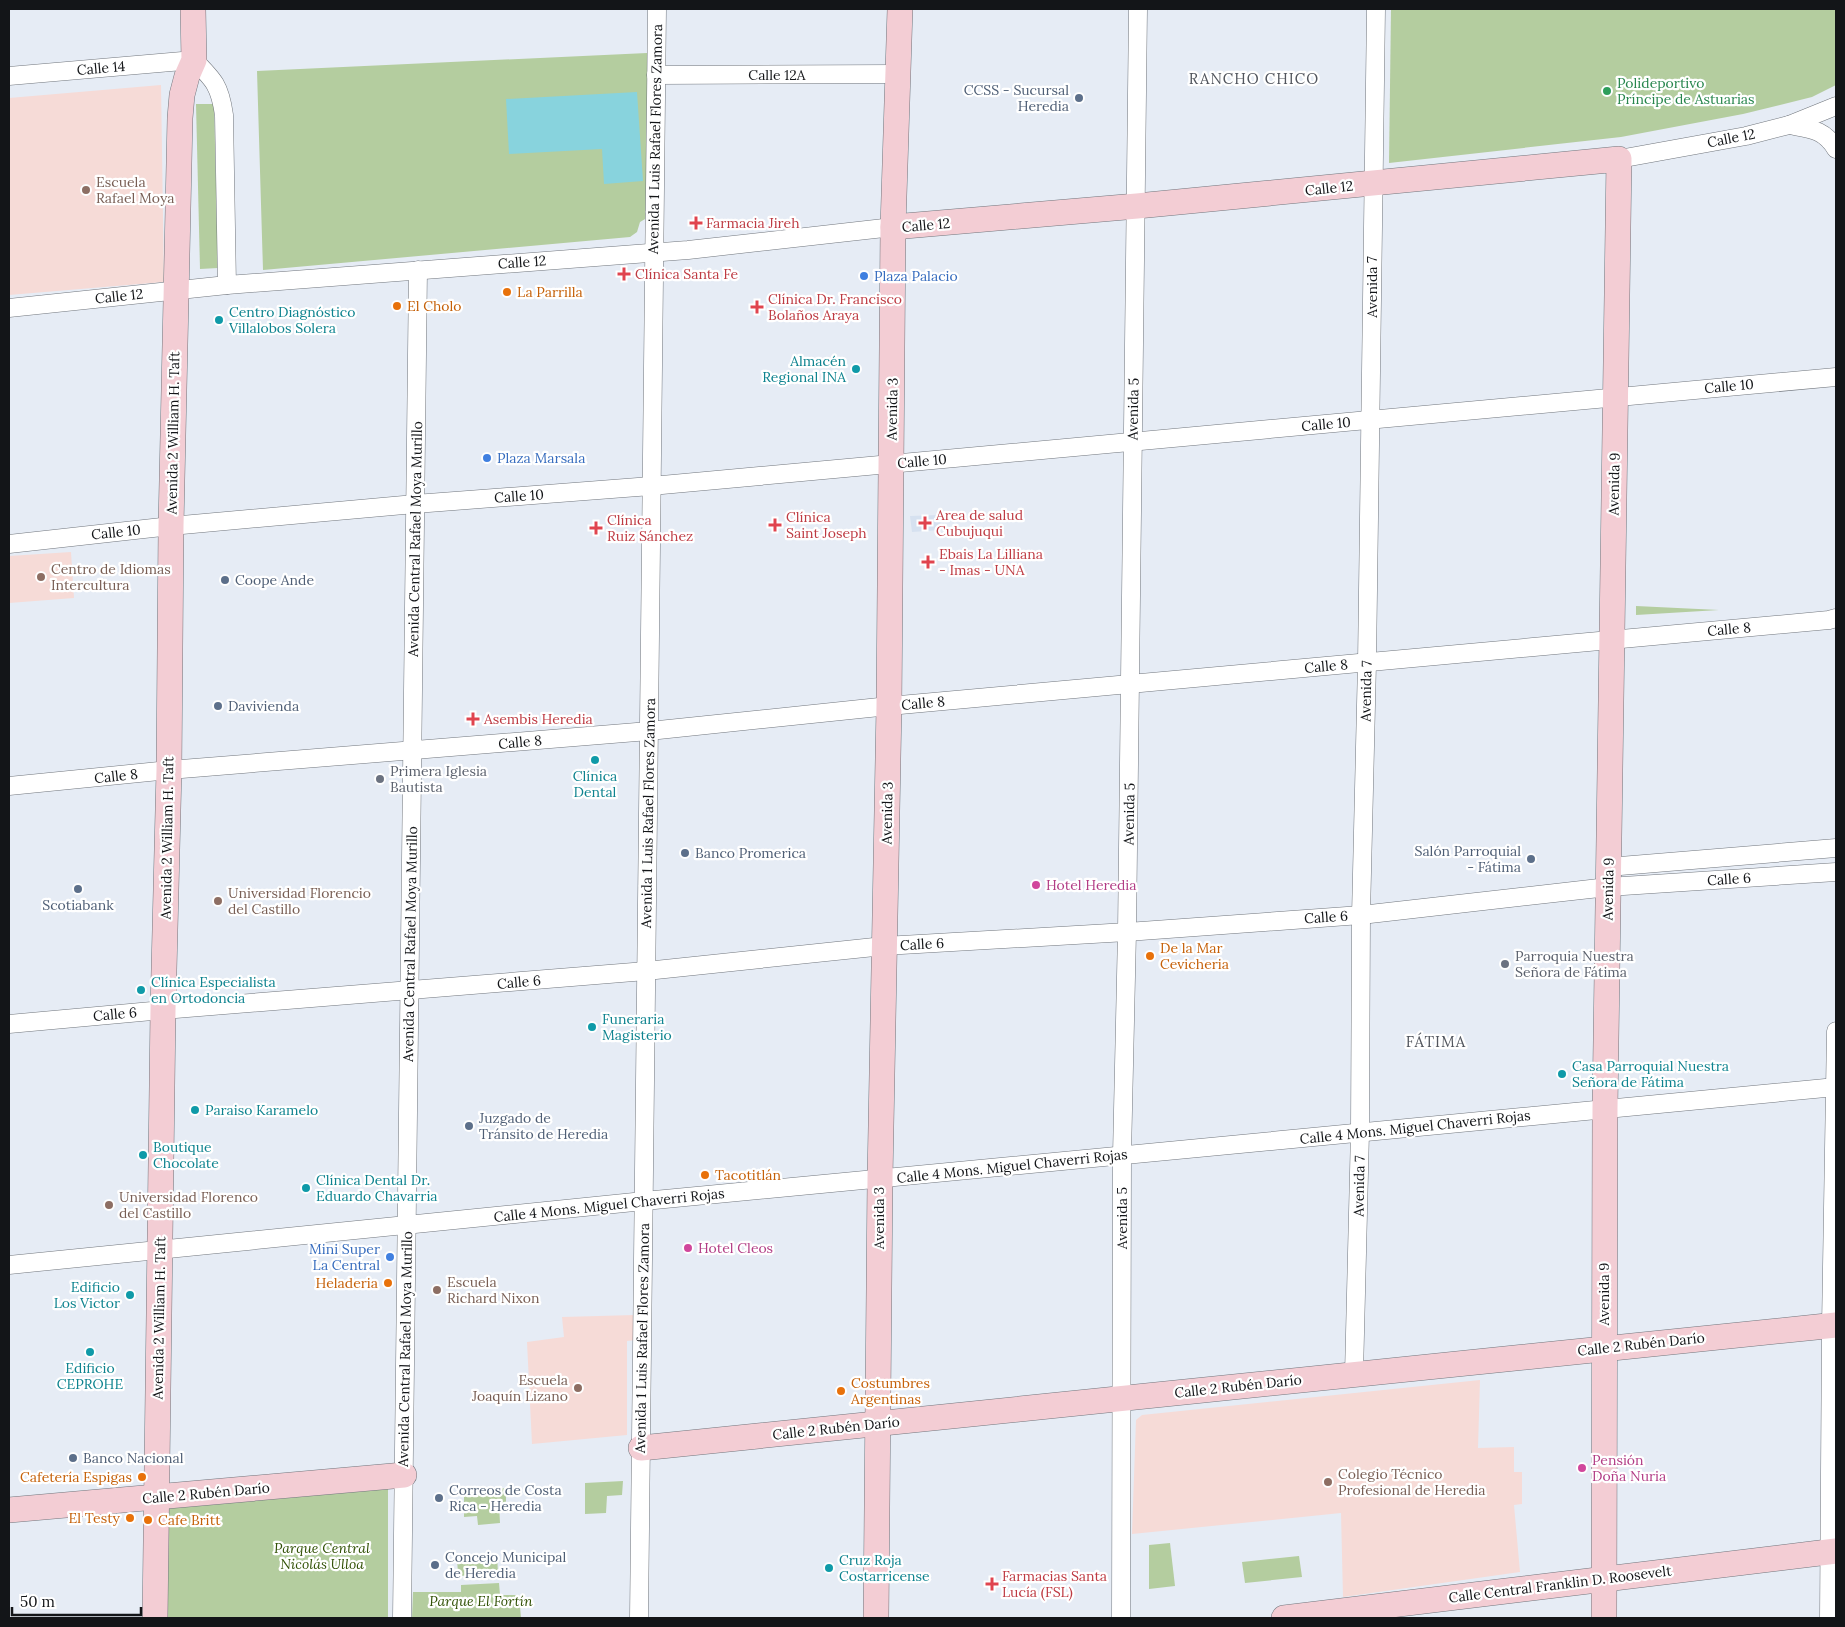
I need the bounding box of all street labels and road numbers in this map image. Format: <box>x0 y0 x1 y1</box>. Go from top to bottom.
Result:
street label: Avenida 1 Luis Rafael Flores Zamora <box>644 24 666 255</box>
street label: Calle 14 <box>76 57 126 79</box>
street label: Calle 12A <box>748 66 806 84</box>
street label: Calle 12 <box>1705 125 1757 151</box>
street label: Calle 12 <box>1304 177 1354 199</box>
street label: Calle 12 <box>901 214 951 236</box>
street label: Calle 12 <box>497 251 547 273</box>
street label: Avenida 7 <box>1363 256 1381 319</box>
street label: Calle 12 <box>94 285 144 307</box>
street label: Avenida 2 William H. Taft <box>163 351 183 516</box>
street label: Calle 10 <box>1703 375 1755 397</box>
street label: Avenida 3 <box>882 377 902 441</box>
street label: Avenida 5 <box>1123 378 1143 441</box>
street label: Calle 10 <box>1300 413 1352 435</box>
street label: Avenida Central Rafael Moya Murillo <box>404 421 426 658</box>
street label: Calle 10 <box>896 450 948 472</box>
street label: Avenida 9 <box>1604 452 1624 517</box>
street label: Calle 10 <box>494 485 544 507</box>
street label: Calle 10 <box>90 520 142 544</box>
street label: Calle 8 <box>1706 618 1752 640</box>
street label: Calle 8 <box>1303 655 1349 677</box>
street label: Avenida 7 <box>1356 660 1376 723</box>
street label: Calle 8 <box>900 692 946 714</box>
street label: Avenida 1 Luis Rafael Flores Zamora <box>637 698 659 929</box>
street label: Calle 8 <box>497 731 543 753</box>
street label: Avenida 2 William H. Taft <box>157 756 177 921</box>
street label: Calle 8 <box>93 765 139 787</box>
street label: Avenida 3 <box>877 781 897 845</box>
street label: Avenida 5 <box>1119 783 1139 846</box>
street label: Avenida Central Rafael Moya Murillo <box>399 826 421 1063</box>
street label: Avenida 9 <box>1598 857 1618 922</box>
street label: Calle 6 <box>1706 868 1752 890</box>
street label: Calle 6 <box>1303 906 1349 928</box>
street label: Calle 6 <box>900 934 944 954</box>
street label: Calle 6 <box>496 971 542 993</box>
street label: Calle 6 <box>92 1003 138 1025</box>
street label: Calle 4 Mons. Miguel Chaverri Rojas <box>1299 1106 1531 1148</box>
street label: Calle 4 Mons. Miguel Chaverri Rojas <box>896 1145 1128 1187</box>
street label: Avenida 7 <box>1349 1155 1369 1218</box>
street label: Calle 4 Mons. Miguel Chaverri Rojas <box>493 1184 725 1226</box>
street label: Avenida 3 <box>870 1187 888 1250</box>
street label: Avenida 5 <box>1113 1187 1131 1250</box>
street label: Avenida 1 Luis Rafael Flores Zamora <box>631 1223 653 1454</box>
street label: Avenida Central Rafael Moya Murillo <box>394 1231 416 1468</box>
street label: Avenida 2 William H. Taft <box>149 1236 169 1401</box>
street label: Avenida 9 <box>1595 1263 1613 1326</box>
street label: Calle 2 Rubén Darío <box>1576 1328 1706 1360</box>
street label: Calle 2 Rubén Darío <box>1173 1370 1303 1402</box>
street label: Calle 2 Rubén Darío <box>771 1412 901 1444</box>
street label: Calle 2 Rubén Darío <box>141 1478 271 1508</box>
street label: Calle Central Franklin D. Roosevelt <box>1447 1561 1673 1607</box>

